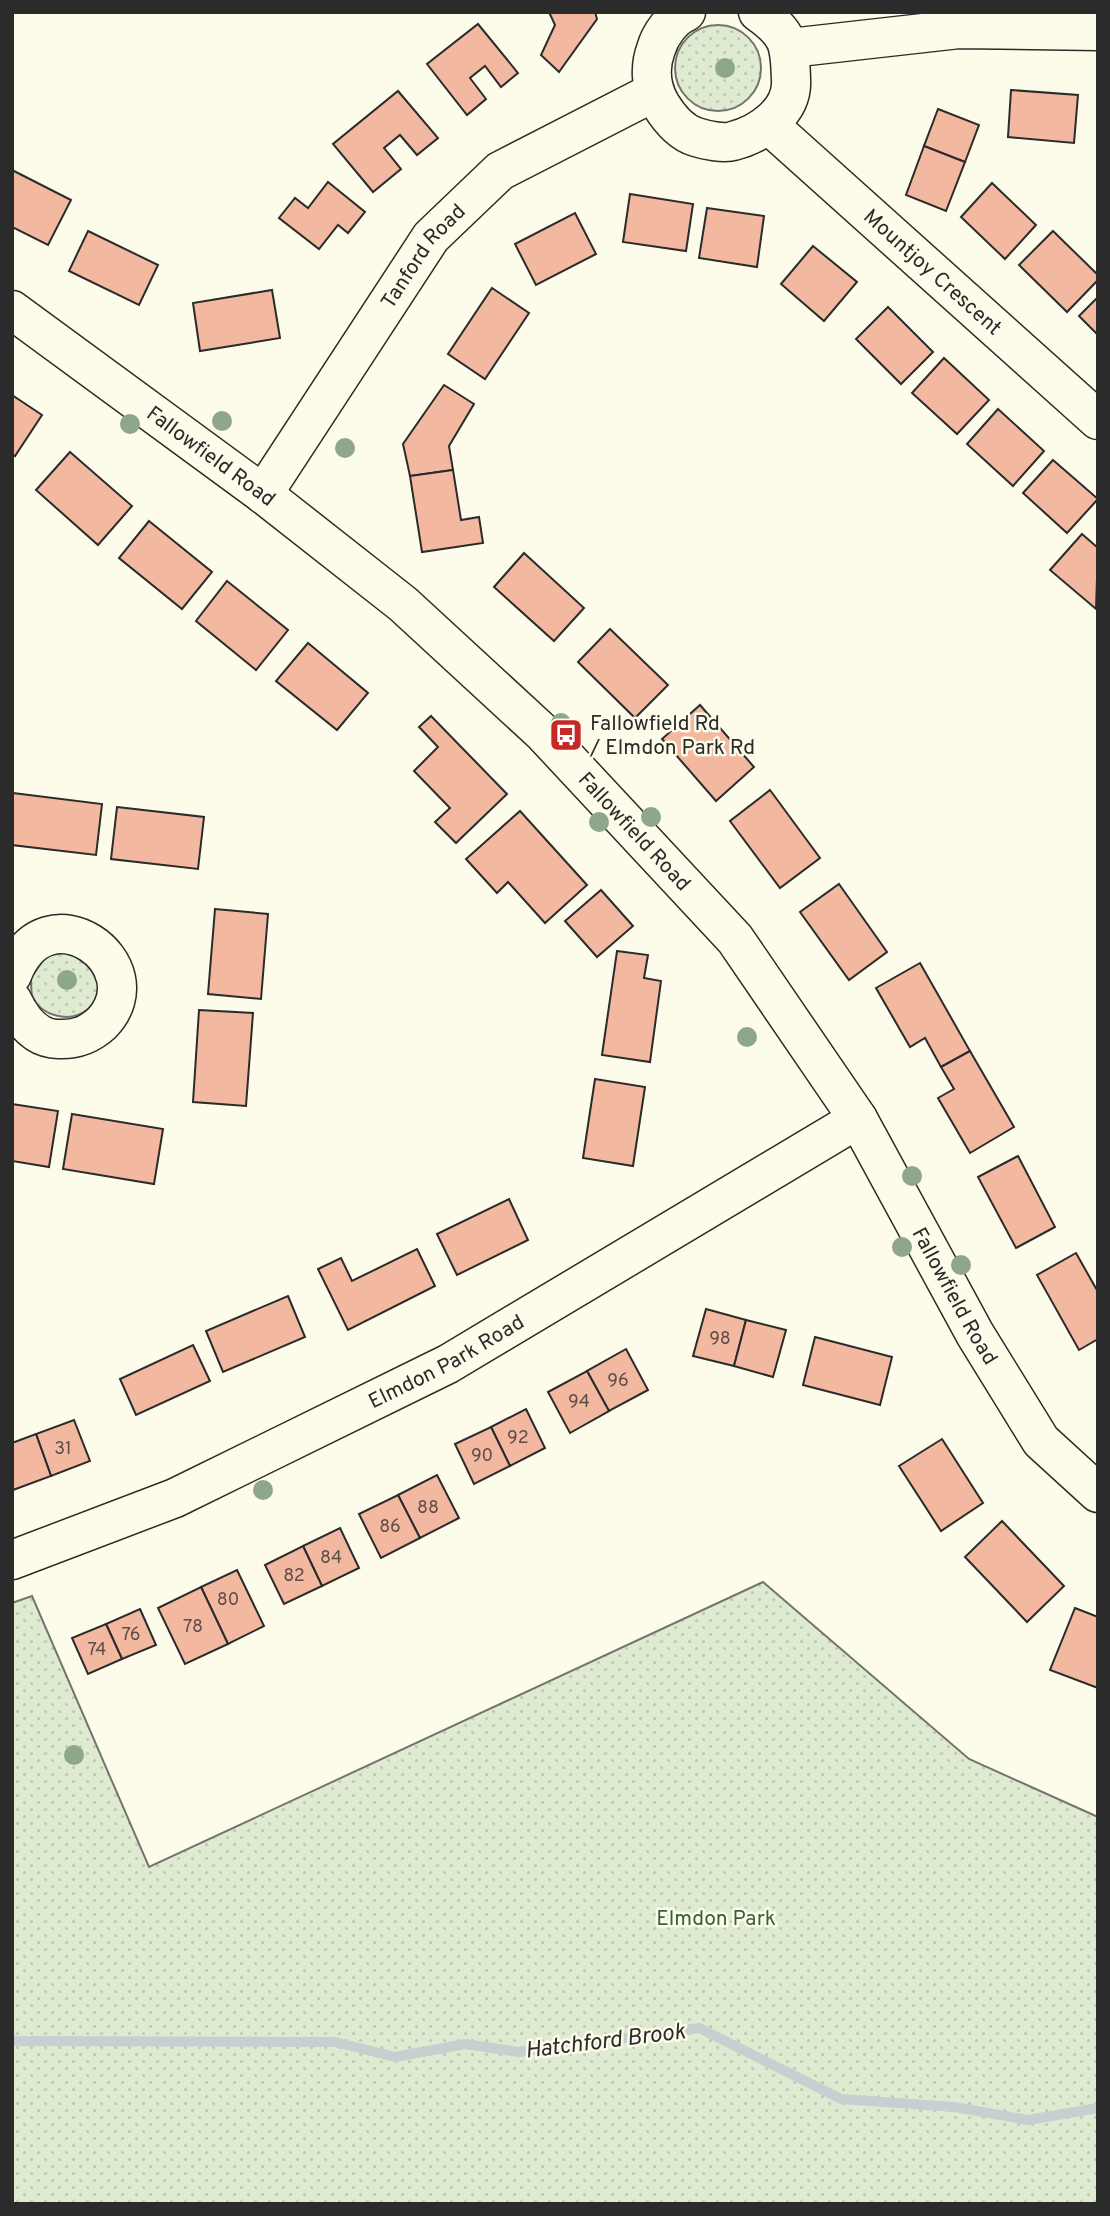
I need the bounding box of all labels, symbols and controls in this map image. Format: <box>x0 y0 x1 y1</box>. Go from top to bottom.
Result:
street label: Tanford Road <box>376 199 472 314</box>
street label: Mountjoy Crescent <box>857 204 1007 342</box>
street label: Fallowfield Road <box>141 401 280 513</box>
place label: Fallowfield Rd / Elmdon Park Rd <box>589 711 755 762</box>
bus stop icon: Fallowfield Rd / Elmdon Park Rd <box>547 716 585 754</box>
street label: Fallowfield Road <box>571 767 696 898</box>
street label: Fallowfield Road <box>905 1223 1003 1370</box>
street label: Elmdon Park Road <box>364 1309 530 1416</box>
house number: 98 <box>709 1328 731 1351</box>
house number: 96 <box>607 1370 629 1393</box>
house number: 94 <box>568 1391 590 1414</box>
house number: 92 <box>507 1427 529 1450</box>
house number: 31 <box>54 1438 72 1461</box>
house number: 90 <box>471 1445 493 1468</box>
house number: 88 <box>417 1497 439 1520</box>
house number: 86 <box>379 1516 401 1539</box>
house number: 84 <box>320 1547 342 1570</box>
house number: 82 <box>283 1565 305 1588</box>
house number: 80 <box>217 1589 239 1612</box>
house number: 78 <box>183 1616 203 1639</box>
house number: 76 <box>121 1624 141 1647</box>
house number: 74 <box>88 1639 106 1662</box>
park label: Elmdon Park <box>656 1906 776 1933</box>
water label: Hatchford Brook <box>524 2018 687 2067</box>

